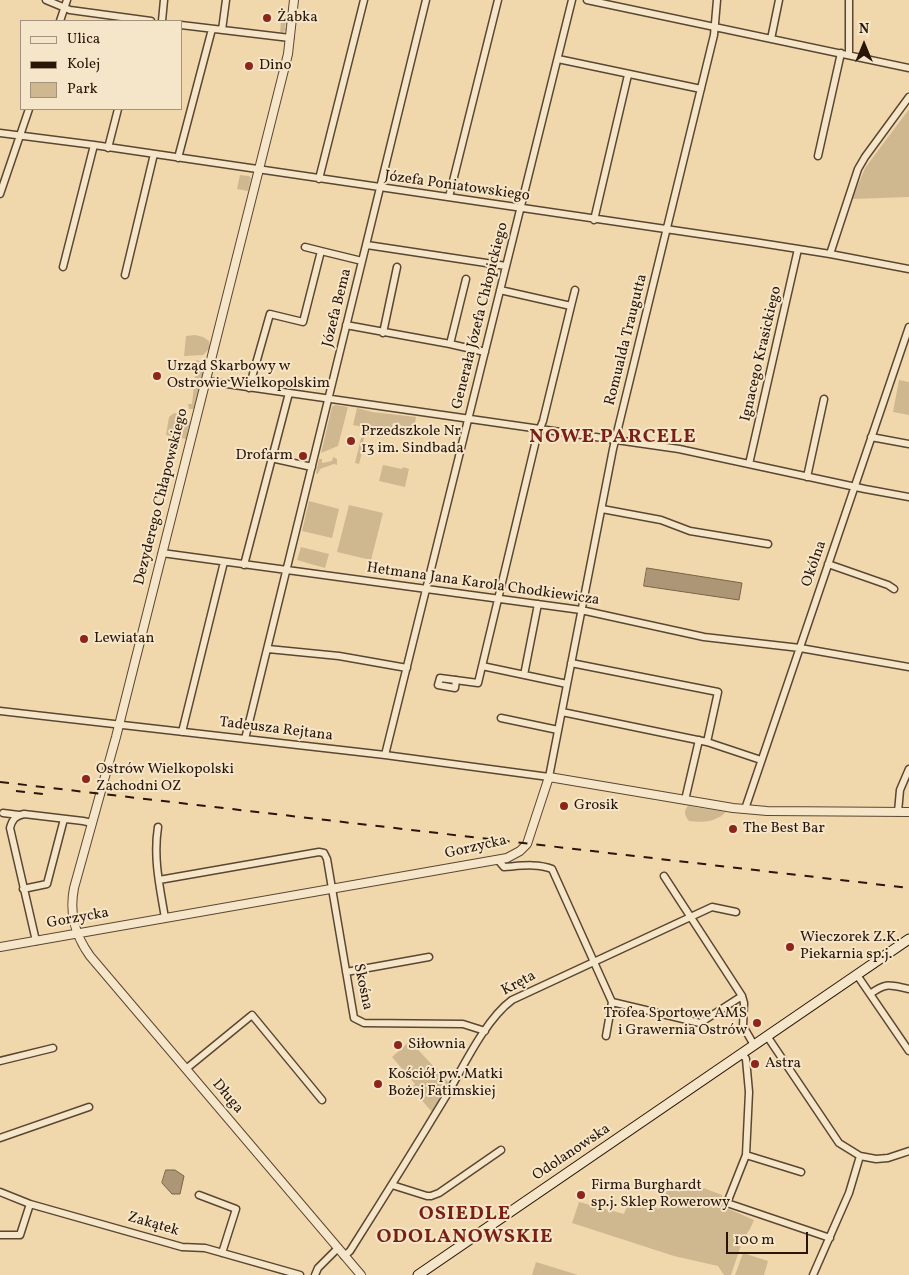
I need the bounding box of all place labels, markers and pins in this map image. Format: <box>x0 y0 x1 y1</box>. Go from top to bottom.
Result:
place label: Żabka <box>277 9 318 27</box>
marker: Żabka <box>261 12 273 24</box>
place label: Dino <box>259 57 291 75</box>
marker: Dino <box>243 60 255 72</box>
place label: Urząd Skarbowy w Ostrowie Wielkopolskim <box>167 358 330 393</box>
marker: Urząd Skarbowy w Ostrowie Wielkopolskim <box>151 370 163 382</box>
place label: Przedszkole Nr 13 im. Sindbada <box>361 423 464 458</box>
marker: Przedszkole Nr 13 im. Sindbada <box>345 435 357 447</box>
place label: Drofarm <box>236 447 293 465</box>
marker: Drofarm <box>297 450 309 462</box>
place label: Lewiatan <box>94 630 154 648</box>
marker: Lewiatan <box>78 633 90 645</box>
place label: Ostrów Wielkopolski Zachodni OZ <box>96 761 234 796</box>
marker: Ostrów Wielkopolski Zachodni OZ <box>80 773 92 785</box>
place label: Grosik <box>574 797 618 815</box>
marker: Grosik <box>558 800 570 812</box>
place label: The Best Bar <box>743 820 825 838</box>
marker: The Best Bar <box>727 823 739 835</box>
place label: Wieczorek Z.K. Piekarnia sp.j. <box>800 929 900 964</box>
marker: Wieczorek Z.K. Piekarnia sp.j. <box>784 941 796 953</box>
place label: Trofea Sportowe AMS i Grawernia Ostrów <box>603 1005 747 1040</box>
marker: Trofea Sportowe AMS i Grawernia Ostrów <box>751 1017 763 1029</box>
place label: Siłownia <box>408 1036 466 1054</box>
marker: Siłownia <box>392 1039 404 1051</box>
place label: Astra <box>765 1055 801 1073</box>
marker: Astra <box>749 1058 761 1070</box>
place label: Kościół pw. Matki Bożej Fatimskiej <box>388 1066 503 1101</box>
marker: Kościół pw. Matki Bożej Fatimskiej <box>372 1078 384 1090</box>
place label: Firma Burghardt sp.j. Sklep Rowerowy <box>591 1177 730 1212</box>
marker: Firma Burghardt sp.j. Sklep Rowerowy <box>575 1189 587 1201</box>

